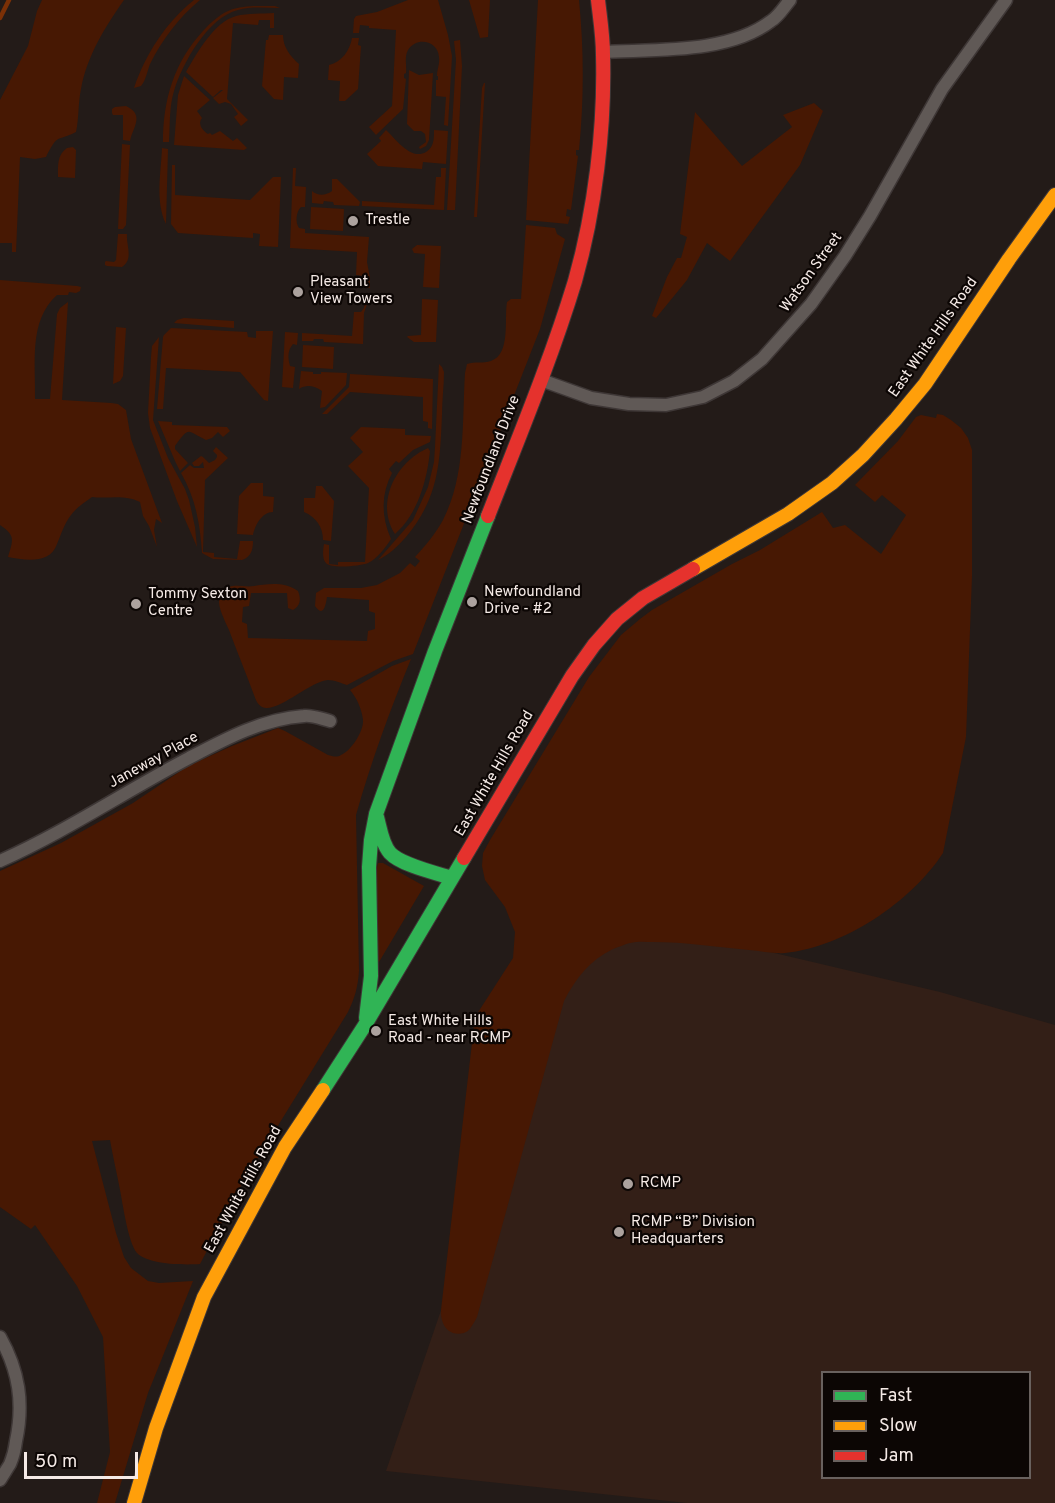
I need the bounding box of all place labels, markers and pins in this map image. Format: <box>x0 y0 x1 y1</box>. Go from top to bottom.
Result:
place label: Trestle <box>365 212 410 230</box>
marker: Trestle <box>346 214 360 228</box>
place label: Pleasant View Towers <box>310 274 393 309</box>
marker: Pleasant View Towers <box>291 285 305 299</box>
place label: Newfoundland Drive - #2 <box>484 584 581 619</box>
place label: Tommy Sexton Centre <box>148 586 247 621</box>
marker: Newfoundland Drive - #2 <box>465 595 479 609</box>
marker: Tommy Sexton Centre <box>129 597 143 611</box>
place label: East White Hills Road - near RCMP <box>388 1013 511 1048</box>
marker: East White Hills Road - near RCMP <box>369 1024 383 1038</box>
place label: RCMP <box>640 1175 681 1193</box>
marker: RCMP <box>621 1177 635 1191</box>
place label: RCMP “B” Division Headquarters <box>631 1214 755 1249</box>
marker: RCMP “B” Division Headquarters <box>612 1225 626 1239</box>

